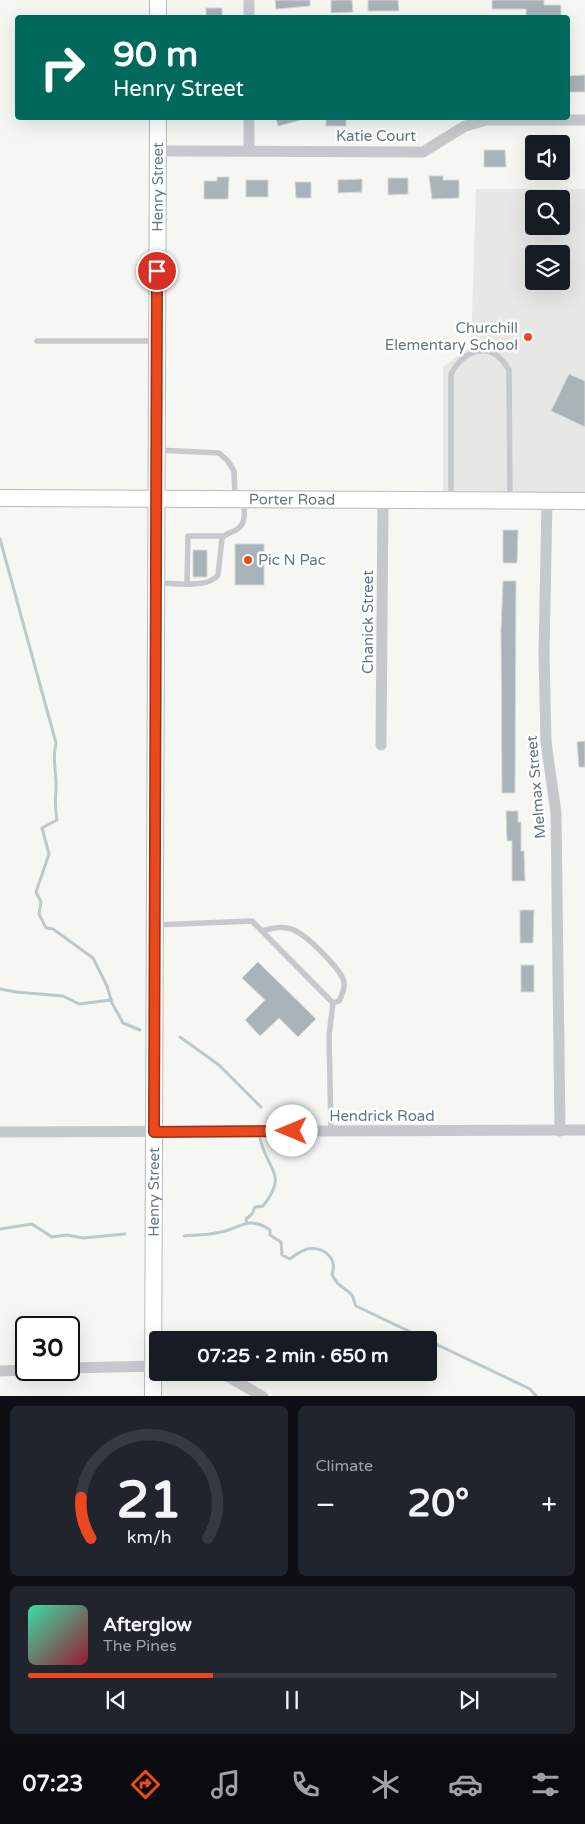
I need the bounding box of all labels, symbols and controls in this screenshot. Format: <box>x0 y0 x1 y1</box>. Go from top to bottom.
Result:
text: 90 m <box>113 34 198 76</box>
icon: right <box>30 35 95 100</box>
text: Henry Street <box>113 76 244 102</box>
street label: Katie Court <box>336 127 416 145</box>
map controls <box>525 135 570 290</box>
button: sound <box>525 135 570 180</box>
street label: Henry Street <box>149 142 167 232</box>
button: search <box>525 190 570 235</box>
button: layers <box>525 245 570 290</box>
pin <box>136 250 178 292</box>
icon: arrive <box>143 257 171 285</box>
place label: Churchill Elementary School <box>385 319 518 354</box>
marker: Churchill Elementary School <box>522 331 534 343</box>
street label: Porter Road <box>249 490 335 509</box>
place label: Pic N Pac <box>258 551 326 569</box>
marker: Pic N Pac <box>242 554 254 566</box>
street label: Chanick Street <box>359 570 377 674</box>
street label: Melmax Street <box>522 734 549 839</box>
position arrow <box>265 1104 317 1156</box>
street label: Hendrick Road <box>329 1107 435 1125</box>
street label: Henry Street <box>145 1147 163 1237</box>
speed limit sign: 30 <box>15 1316 80 1381</box>
text: 07:25 · 2 min · 650 m <box>197 1345 389 1367</box>
text: Climate <box>316 1456 373 1476</box>
text: 21 <box>116 1469 181 1532</box>
text: 20° <box>407 1481 469 1527</box>
text: − <box>316 1488 335 1522</box>
text: + <box>541 1488 557 1522</box>
text: km/h <box>126 1527 171 1548</box>
text: Afterglow <box>103 1614 192 1636</box>
text: The Pines <box>103 1636 177 1656</box>
icon: previous <box>102 1686 130 1714</box>
icon: pause <box>278 1686 306 1714</box>
icon: next <box>455 1686 483 1714</box>
icon: directions <box>128 1767 163 1802</box>
icon: music <box>208 1767 243 1802</box>
icon: phone <box>288 1767 323 1802</box>
icon: climate <box>368 1767 403 1802</box>
icon: car <box>448 1767 483 1802</box>
icon: filters <box>528 1767 563 1802</box>
text: 07:23 <box>22 1771 83 1797</box>

